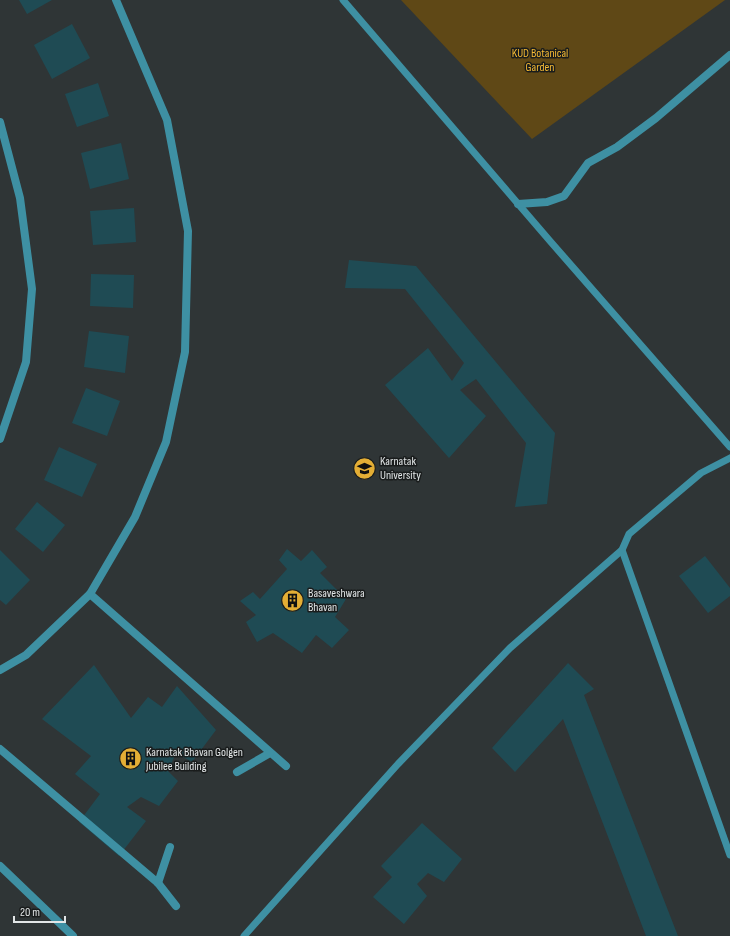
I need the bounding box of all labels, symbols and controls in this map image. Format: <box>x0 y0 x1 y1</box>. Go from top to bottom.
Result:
park label: KUD Botanical Garden <box>512 46 568 75</box>
place label: Karnatak University <box>380 454 421 483</box>
school or university icon: Karnatak University <box>352 455 378 481</box>
place label: Basaveshwara Bhavan <box>308 586 365 615</box>
building icon: Basaveshwara Bhavan <box>280 587 306 613</box>
place label: Karnatak Bhavan Golgen Jubilee Building <box>145 745 243 774</box>
building icon: Karnatak Bhavan Golgen Jubilee Building <box>118 746 144 772</box>
scale bar <box>14 898 65 924</box>
text: 20 m <box>20 905 40 920</box>

